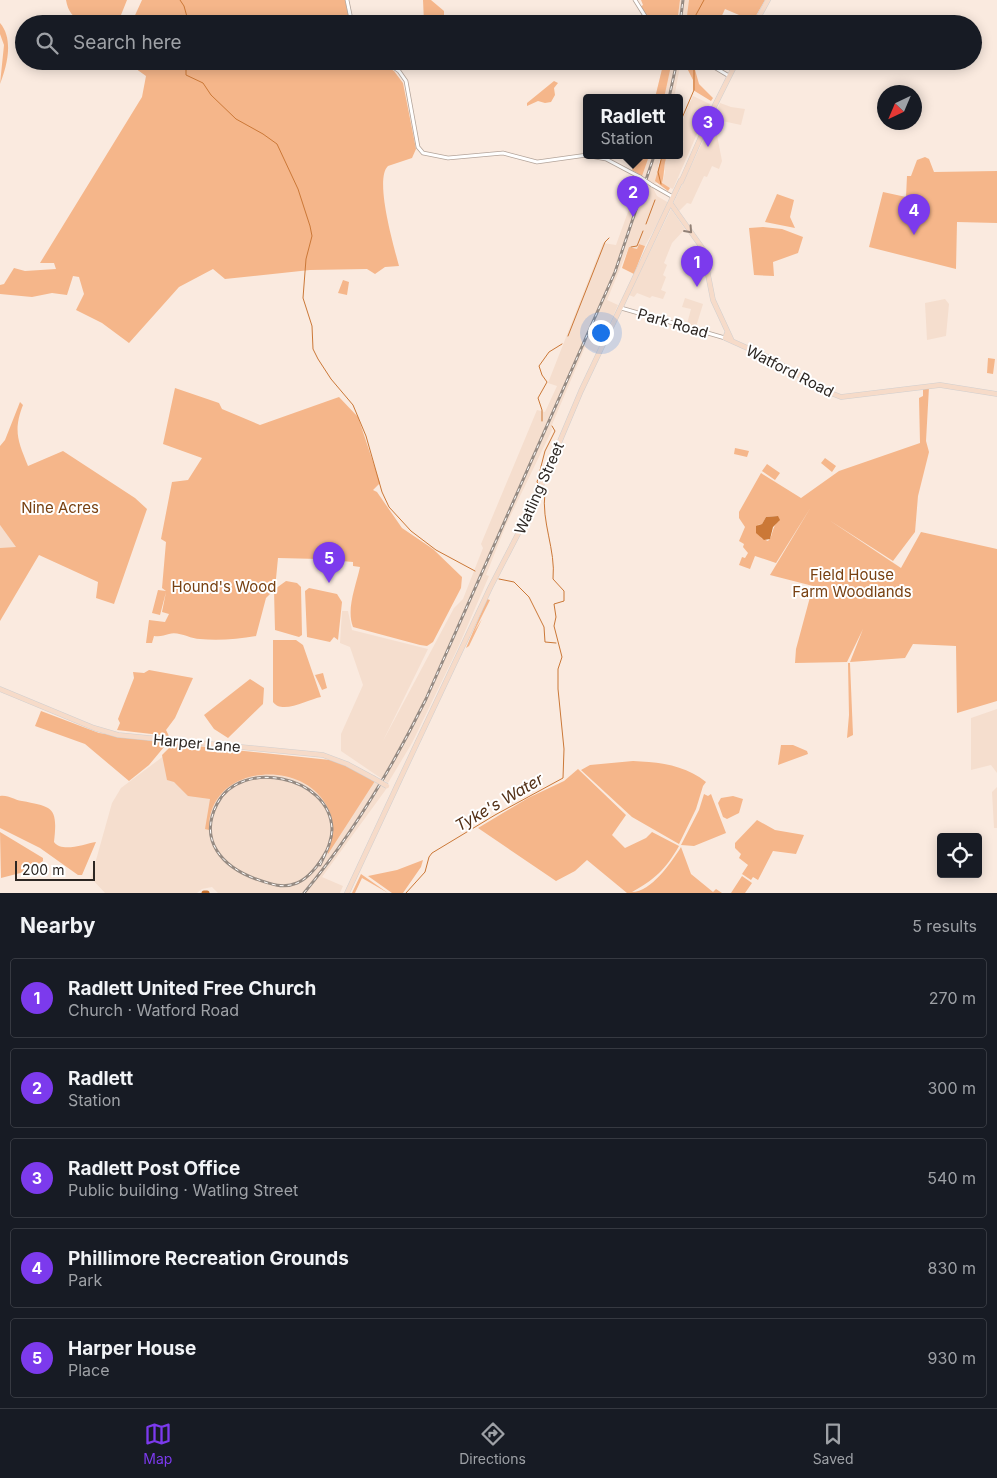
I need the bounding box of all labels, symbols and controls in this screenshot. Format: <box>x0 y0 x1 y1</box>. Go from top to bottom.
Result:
search box <box>15 15 982 70</box>
icon: search <box>33 29 61 57</box>
text: Search here <box>73 31 182 54</box>
north arrow <box>877 85 922 130</box>
popup <box>583 94 683 159</box>
text: Radlett <box>600 105 666 128</box>
pin: 3 <box>692 106 724 147</box>
text: Station <box>600 128 653 148</box>
pin: 2 <box>617 176 649 217</box>
pin: 4 <box>898 194 930 235</box>
one-way arrow <box>683 224 692 233</box>
pin: 1 <box>681 246 713 287</box>
street label: Park Road <box>636 304 710 342</box>
your location <box>588 320 614 346</box>
street label: Watford Road <box>743 341 837 401</box>
street label: Watling Street <box>510 439 568 537</box>
park label: Nine Acres <box>21 498 99 517</box>
pin: 5 <box>313 542 345 583</box>
park label: Field House Farm Woodlands <box>792 565 912 601</box>
park label: Hound's Wood <box>172 577 276 596</box>
street label: Harper Lane <box>152 730 242 756</box>
water label: Tyke's Water <box>451 768 548 835</box>
map controls <box>937 833 982 878</box>
button: locate <box>937 833 982 878</box>
scale bar <box>15 858 95 881</box>
text: 200 m <box>22 861 64 878</box>
text: Nearby <box>20 913 95 938</box>
text: 5 results <box>912 916 977 936</box>
text: Radlett United Free Church <box>68 977 316 1000</box>
text: 1 <box>34 988 40 1008</box>
text: 270 m <box>929 988 976 1008</box>
text: Church · Watford Road <box>68 1000 239 1020</box>
text: Radlett <box>68 1067 133 1090</box>
text: 2 <box>32 1078 42 1098</box>
text: 300 m <box>927 1078 976 1098</box>
text: Station <box>68 1090 121 1110</box>
text: Radlett Post Office <box>68 1157 240 1180</box>
text: 3 <box>32 1168 42 1188</box>
text: 540 m <box>927 1168 976 1188</box>
text: Public building · Watling Street <box>68 1180 298 1200</box>
text: Phillimore Recreation Grounds <box>68 1247 349 1270</box>
text: 4 <box>32 1258 42 1278</box>
text: 830 m <box>928 1258 976 1278</box>
text: Park <box>68 1270 102 1290</box>
text: Harper House <box>68 1337 196 1360</box>
text: 5 <box>32 1348 42 1368</box>
text: 930 m <box>928 1348 976 1368</box>
text: Place <box>68 1360 110 1380</box>
tab: Map <box>143 1420 172 1467</box>
tab: Directions <box>459 1420 526 1467</box>
tab: Saved <box>813 1420 854 1467</box>

